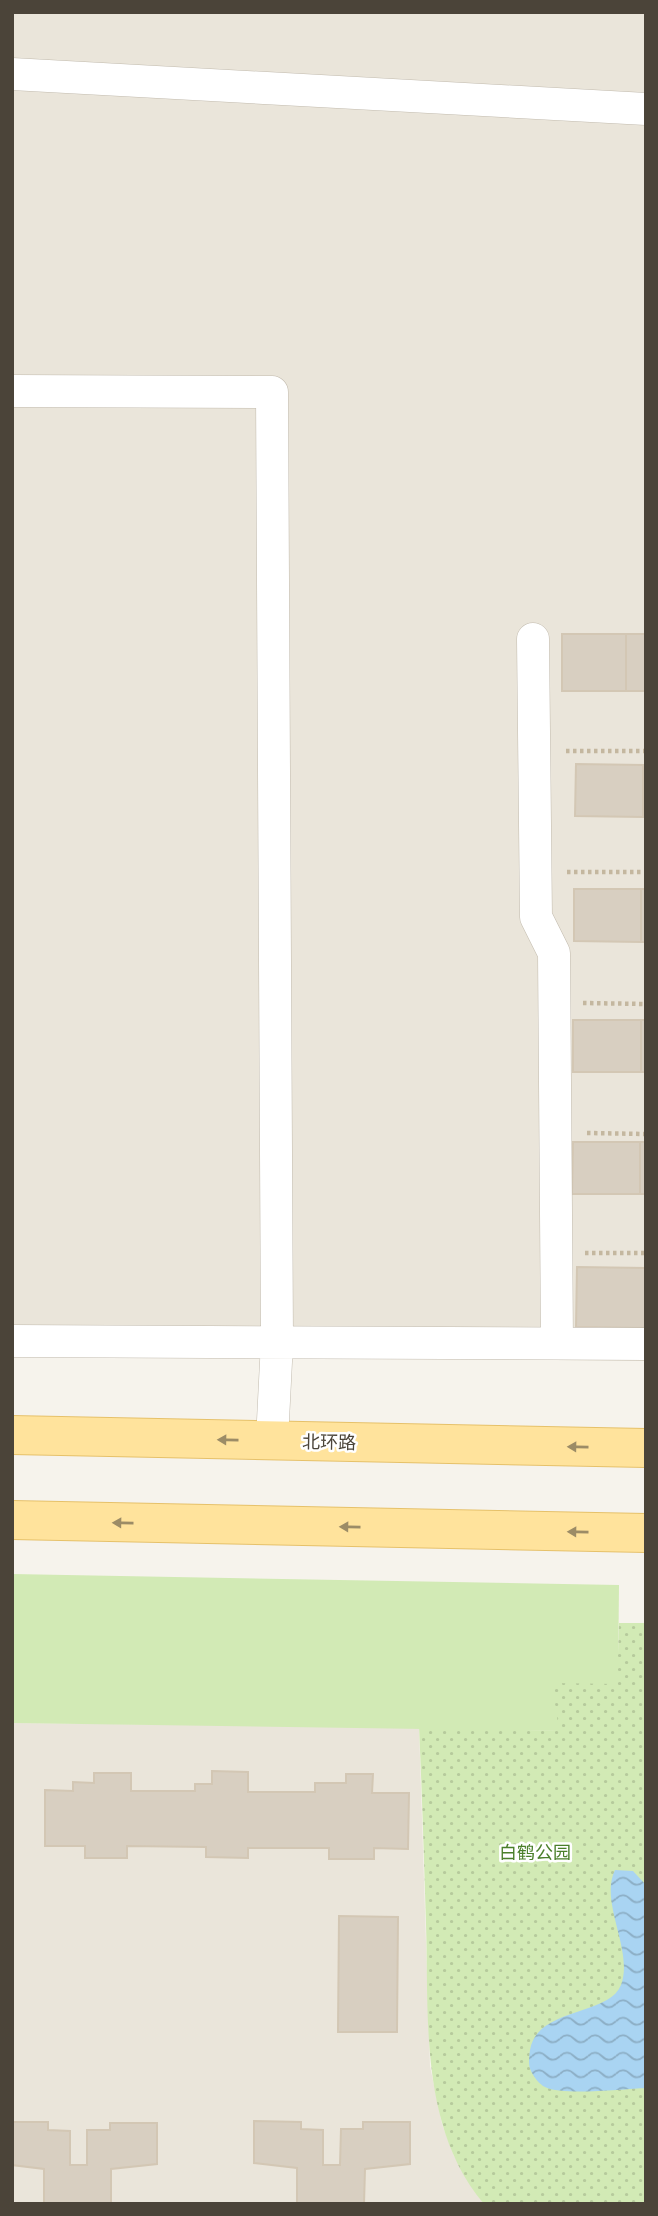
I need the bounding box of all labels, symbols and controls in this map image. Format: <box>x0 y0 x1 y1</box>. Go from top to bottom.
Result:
street label: 北环路 <box>302 1431 356 1453</box>
one-way arrow <box>216 1434 238 1445</box>
one-way arrow <box>566 1441 588 1452</box>
one-way arrow <box>111 1517 133 1528</box>
one-way arrow <box>339 1521 361 1533</box>
one-way arrow <box>566 1526 588 1538</box>
park label: 白鹤公园 <box>499 1842 571 1863</box>

